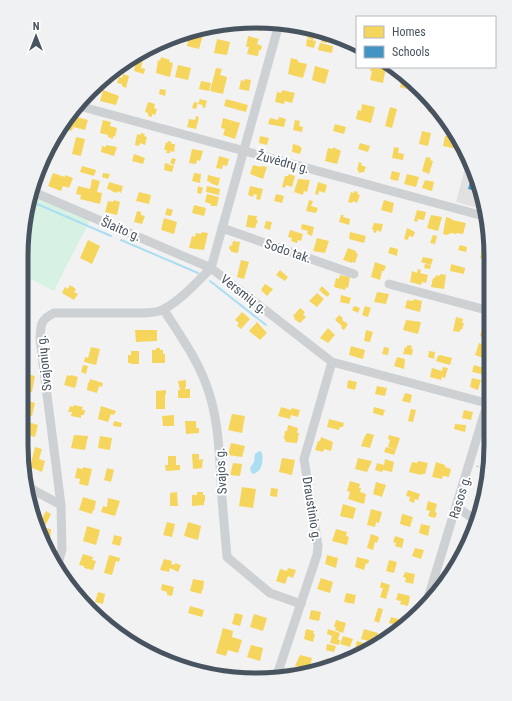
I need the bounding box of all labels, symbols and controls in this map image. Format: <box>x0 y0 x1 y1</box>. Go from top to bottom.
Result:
north arrow <box>16 16 56 56</box>
legend <box>356 16 496 68</box>
text: N <box>33 20 40 33</box>
text: Homes <box>392 25 426 39</box>
text: Schools <box>392 45 430 59</box>
street label: Žuvėdrų g. <box>255 148 311 176</box>
street label: Šlaito g. <box>99 214 143 244</box>
street label: Sodo tak. <box>263 236 313 266</box>
street label: Versmių g. <box>218 271 270 317</box>
street label: Svajonių g. <box>34 334 54 392</box>
street label: Svajos g. <box>212 447 230 495</box>
street label: Rasos g. <box>446 474 474 520</box>
street label: Draustinio g. <box>300 476 324 542</box>

